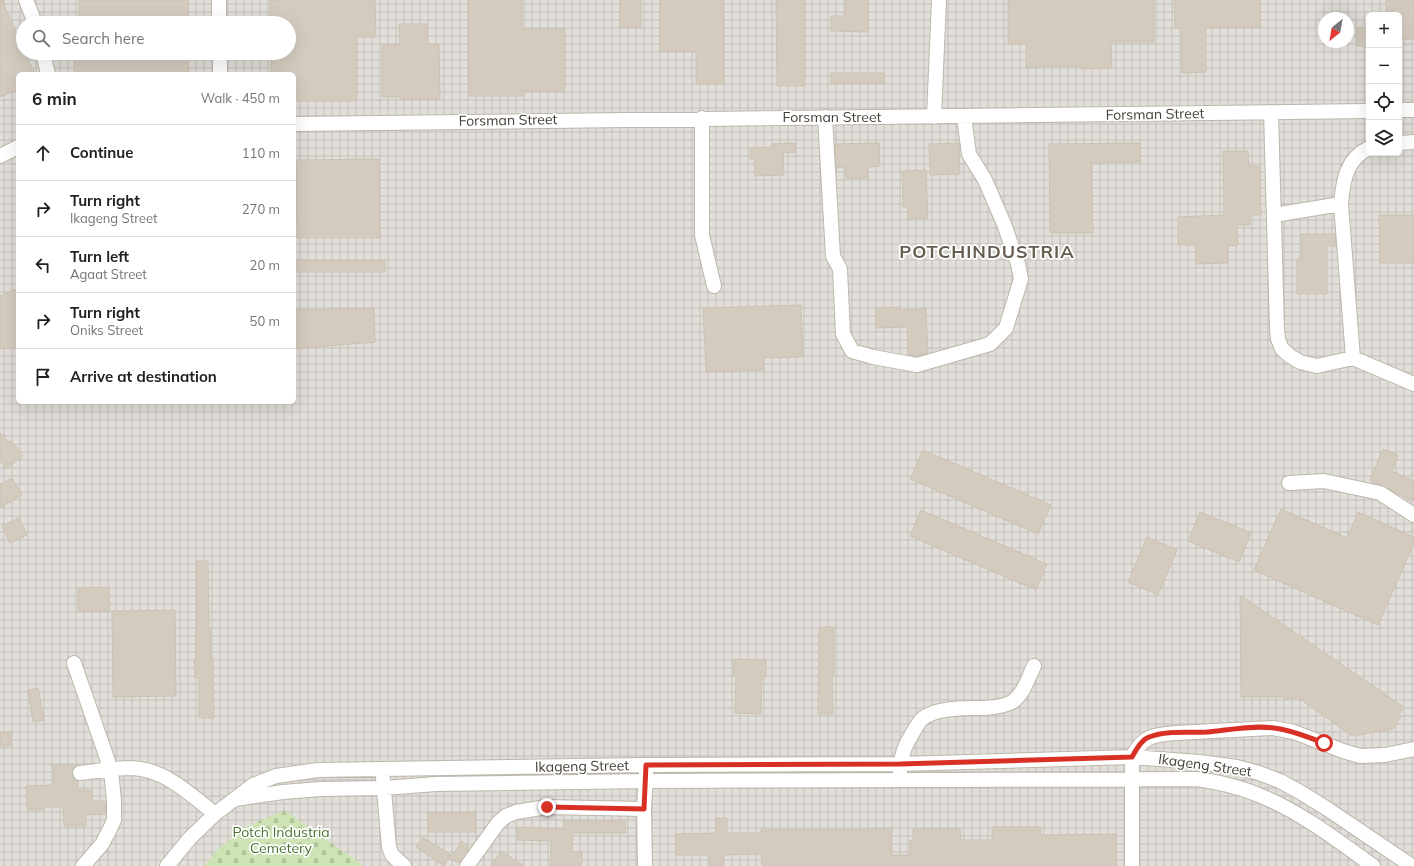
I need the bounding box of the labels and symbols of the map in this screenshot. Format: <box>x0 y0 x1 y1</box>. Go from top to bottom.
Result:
north arrow <box>1318 12 1354 48</box>
street label: Forsman Street <box>1105 104 1205 124</box>
street label: Forsman Street <box>783 108 882 126</box>
street label: Forsman Street <box>458 110 558 130</box>
district label: POTCHINDUSTRIA <box>899 240 1075 263</box>
route start <box>1315 734 1333 752</box>
street label: Ikageng Street <box>1157 750 1253 780</box>
street label: Ikageng Street <box>535 756 629 776</box>
route end <box>538 798 556 816</box>
park label: Potch Industria Cemetery <box>232 823 330 857</box>

